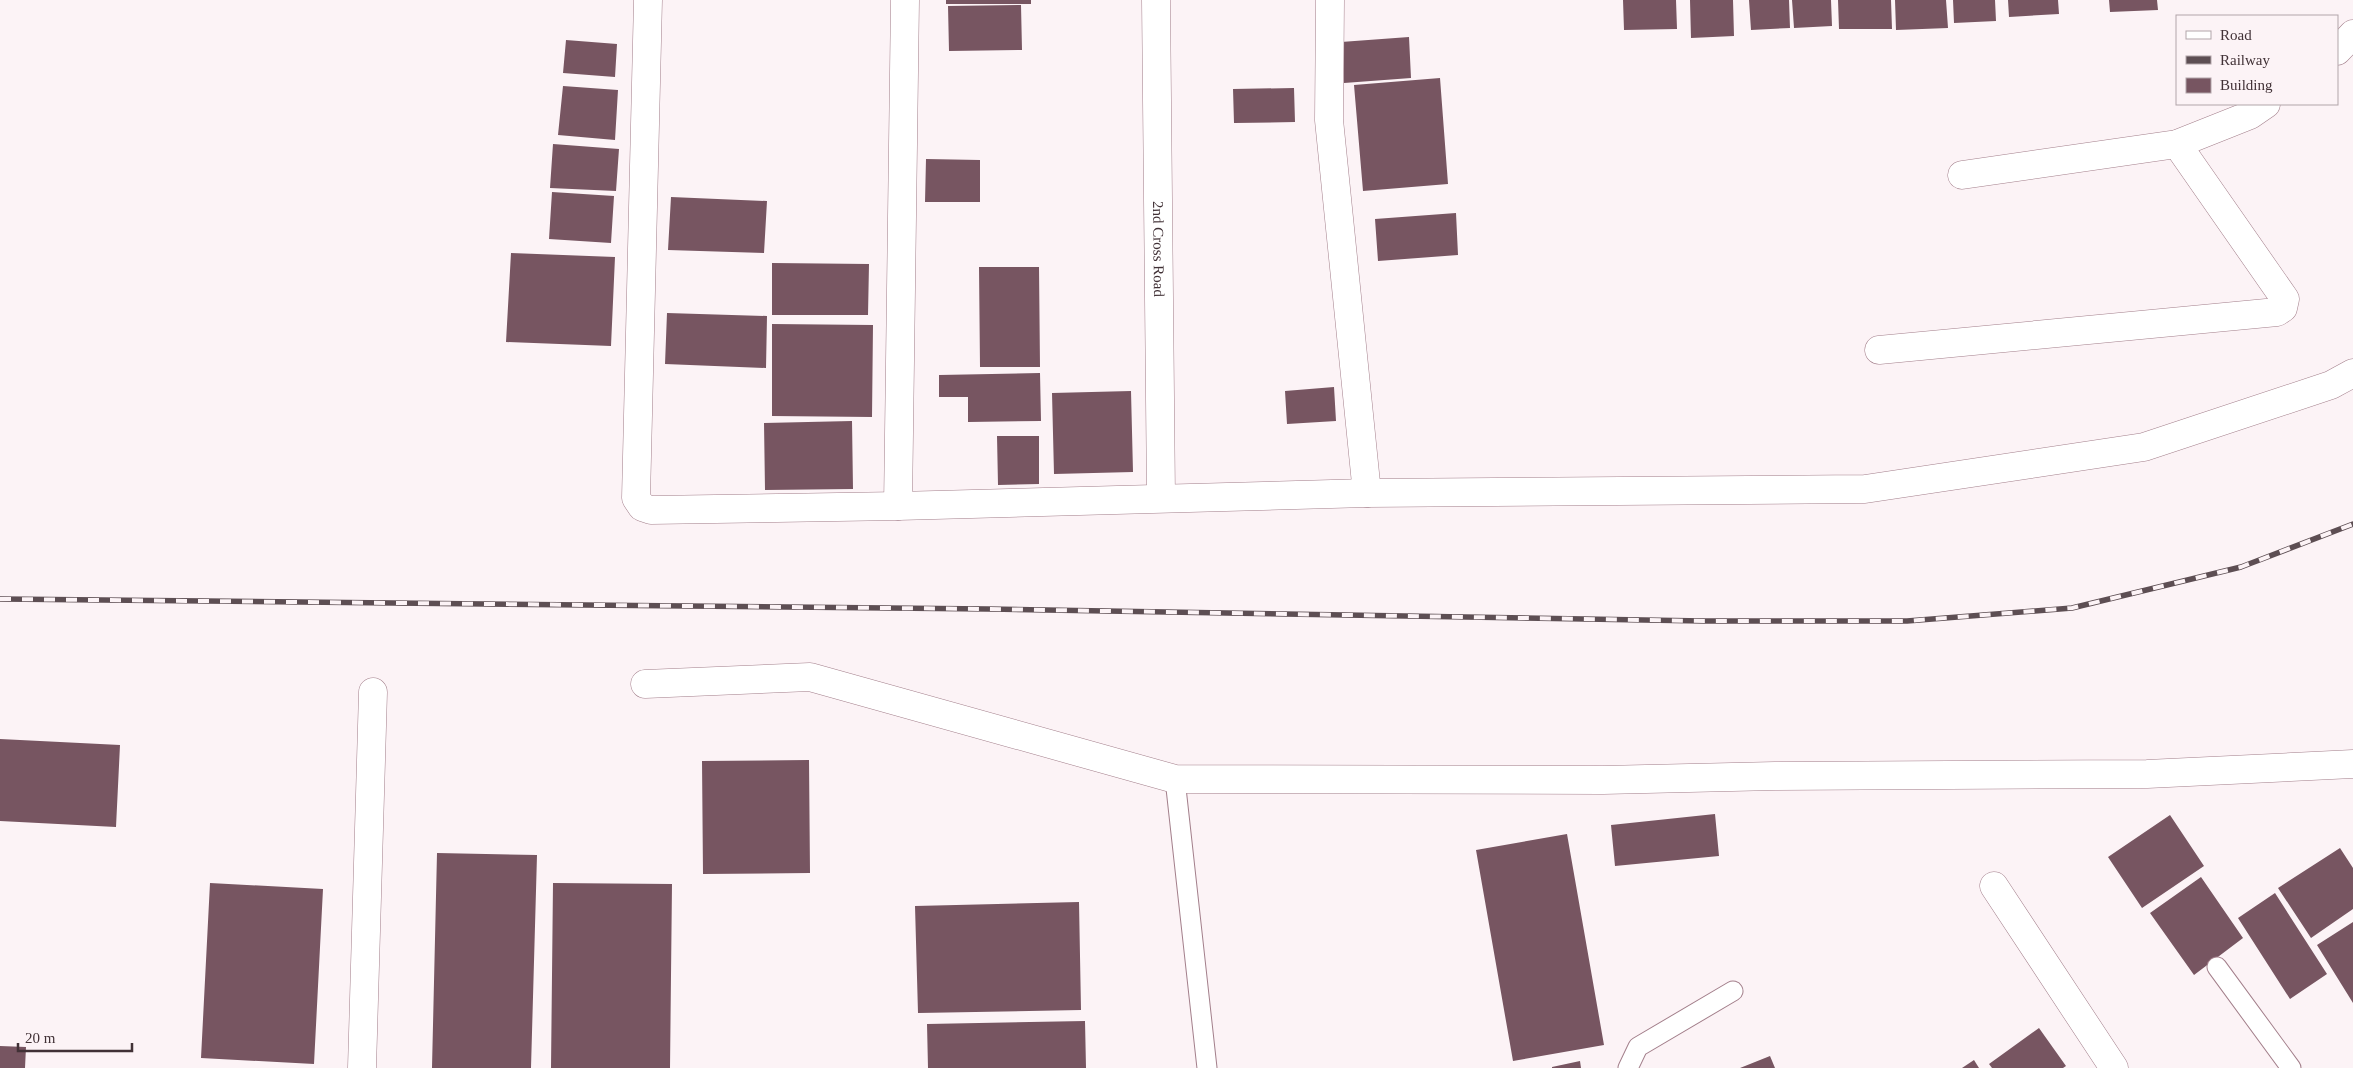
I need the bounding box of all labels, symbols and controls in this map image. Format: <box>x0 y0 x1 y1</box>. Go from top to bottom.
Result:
legend <box>2176 15 2338 105</box>
text: Road <box>2220 27 2252 43</box>
text: Railway <box>2220 52 2270 68</box>
text: Building <box>2220 77 2273 93</box>
street label: 2nd Cross Road <box>1150 201 1167 298</box>
scale bar <box>18 1020 131 1052</box>
text: 20 m <box>25 1030 56 1046</box>

